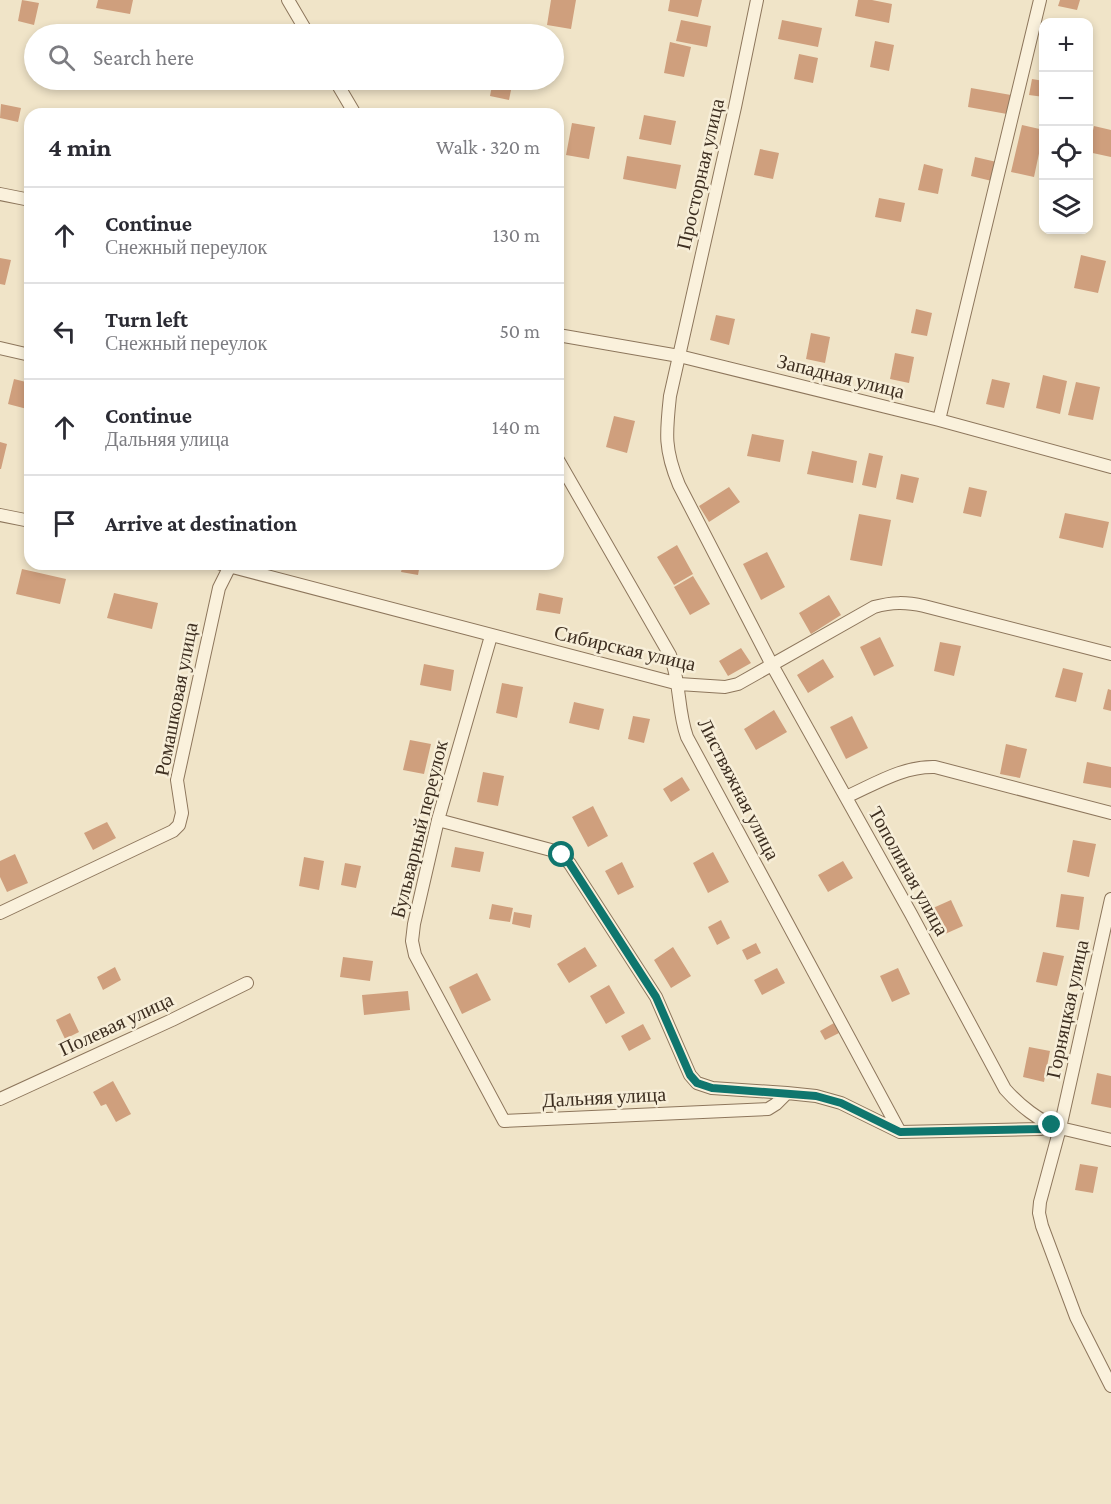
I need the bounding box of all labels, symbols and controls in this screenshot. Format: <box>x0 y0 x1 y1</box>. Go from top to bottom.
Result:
map controls <box>1039 18 1093 234</box>
button: + <box>1039 18 1093 72</box>
search box <box>24 24 564 90</box>
icon: search <box>45 41 78 74</box>
text: Search here <box>93 45 194 70</box>
button: − <box>1039 72 1093 126</box>
street label: Просторная улица <box>672 96 729 252</box>
button: locate <box>1039 126 1093 180</box>
text: 4 min <box>48 133 112 162</box>
text: Walk · 320 m <box>436 136 540 158</box>
button: layers <box>1039 180 1093 234</box>
text: Continue <box>105 211 192 236</box>
icon: ahead <box>48 219 81 252</box>
text: 130 m <box>493 224 540 246</box>
text: Снежный переулок <box>105 236 267 258</box>
text: Turn left <box>105 307 188 332</box>
icon: left <box>48 315 81 348</box>
text: 50 m <box>499 320 540 342</box>
text: Снежный переулок <box>105 332 267 354</box>
street label: Западная улица <box>775 350 907 403</box>
text: Continue <box>105 403 192 428</box>
icon: ahead <box>48 411 81 444</box>
text: 140 m <box>492 416 540 438</box>
text: Дальняя улица <box>105 428 229 450</box>
icon: arrive <box>48 507 81 540</box>
text: Arrive at destination <box>105 511 297 536</box>
street label: Ромашковая улица <box>150 620 203 778</box>
street label: Сибирская улица <box>552 621 698 676</box>
street label: Листвяжная улица <box>693 715 784 864</box>
street label: Бульварный переулок <box>386 737 453 921</box>
street label: Тополиная улица <box>864 803 954 940</box>
route start <box>548 841 574 867</box>
street label: Горняцкая улица <box>1042 938 1093 1080</box>
street label: Полевая улица <box>55 988 177 1061</box>
street label: Дальняя улица <box>541 1083 667 1112</box>
route end <box>1038 1111 1064 1137</box>

